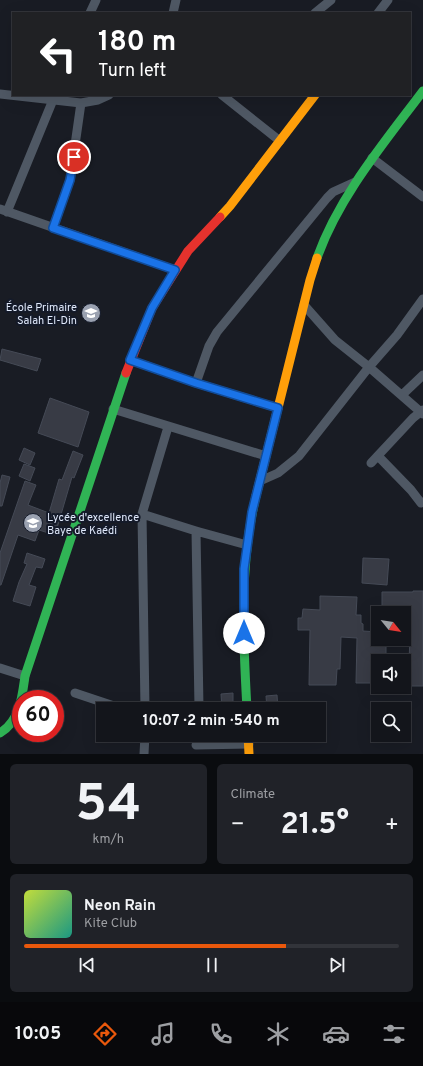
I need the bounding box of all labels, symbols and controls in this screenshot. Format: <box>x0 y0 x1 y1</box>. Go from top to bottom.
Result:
text: 180 m <box>98 25 176 61</box>
icon: left <box>32 28 84 80</box>
text: Turn left <box>98 60 166 83</box>
pin <box>57 140 91 174</box>
icon: arrive <box>63 146 85 168</box>
place label: École Primaire Salah El-Din <box>6 300 77 328</box>
school or university icon: École Primaire Salah El-Din <box>80 302 102 324</box>
place label: Lycée d'excellence Baye de Kaédi <box>47 511 139 538</box>
school or university icon: Lycée d'excellence Baye de Kaédi <box>22 512 44 534</box>
north arrow <box>371 606 411 646</box>
map controls <box>371 606 411 742</box>
position arrow <box>223 612 265 654</box>
button: sound <box>371 654 411 694</box>
speed limit sign: 60 <box>12 690 64 742</box>
button: search <box>371 702 411 742</box>
text: 10:07 · 2 min · 540 m <box>142 712 280 731</box>
text: 54 <box>75 773 141 839</box>
text: Climate <box>231 787 275 803</box>
text: 21.5° <box>280 807 349 844</box>
text: − <box>231 812 245 839</box>
text: + <box>385 812 399 839</box>
text: km/h <box>92 832 124 848</box>
text: Neon Rain <box>84 897 156 916</box>
text: Kite Club <box>84 916 137 932</box>
icon: previous <box>76 954 98 976</box>
icon: pause <box>201 954 223 976</box>
icon: next <box>326 954 348 976</box>
icon: directions <box>91 1020 119 1048</box>
icon: music <box>149 1020 177 1048</box>
icon: phone <box>207 1020 235 1048</box>
icon: climate <box>264 1020 292 1048</box>
icon: car <box>322 1020 350 1048</box>
icon: filters <box>380 1020 408 1048</box>
text: 10:05 <box>15 1023 61 1046</box>

